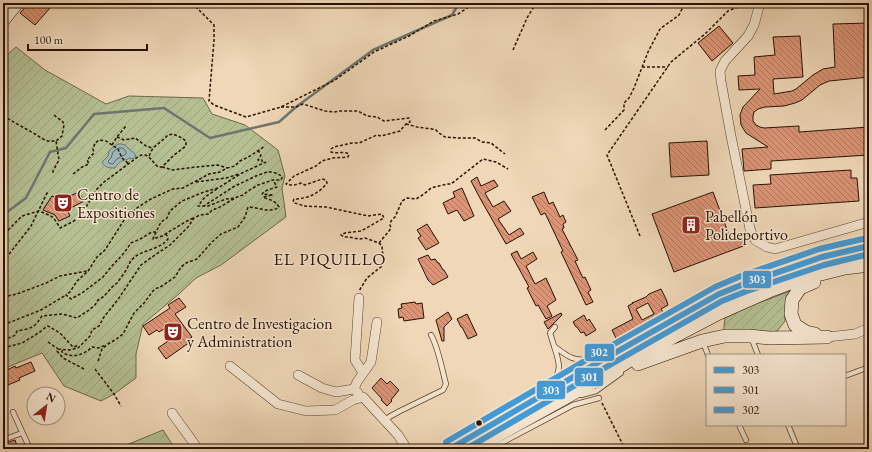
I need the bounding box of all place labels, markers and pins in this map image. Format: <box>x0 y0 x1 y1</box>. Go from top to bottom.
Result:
place label: Centro de Expositiones <box>77 184 155 223</box>
theatre icon: Centro de Expositiones <box>52 192 74 214</box>
place label: Pabellón Polideportivo <box>705 206 788 245</box>
building icon: Pabellón Polideportivo <box>680 214 702 236</box>
place label: Centro de Investigacion y Administration <box>187 313 333 352</box>
theatre icon: Centro de Investigacion y Administration <box>162 321 184 343</box>
unlabelled marker <box>474 418 484 428</box>

